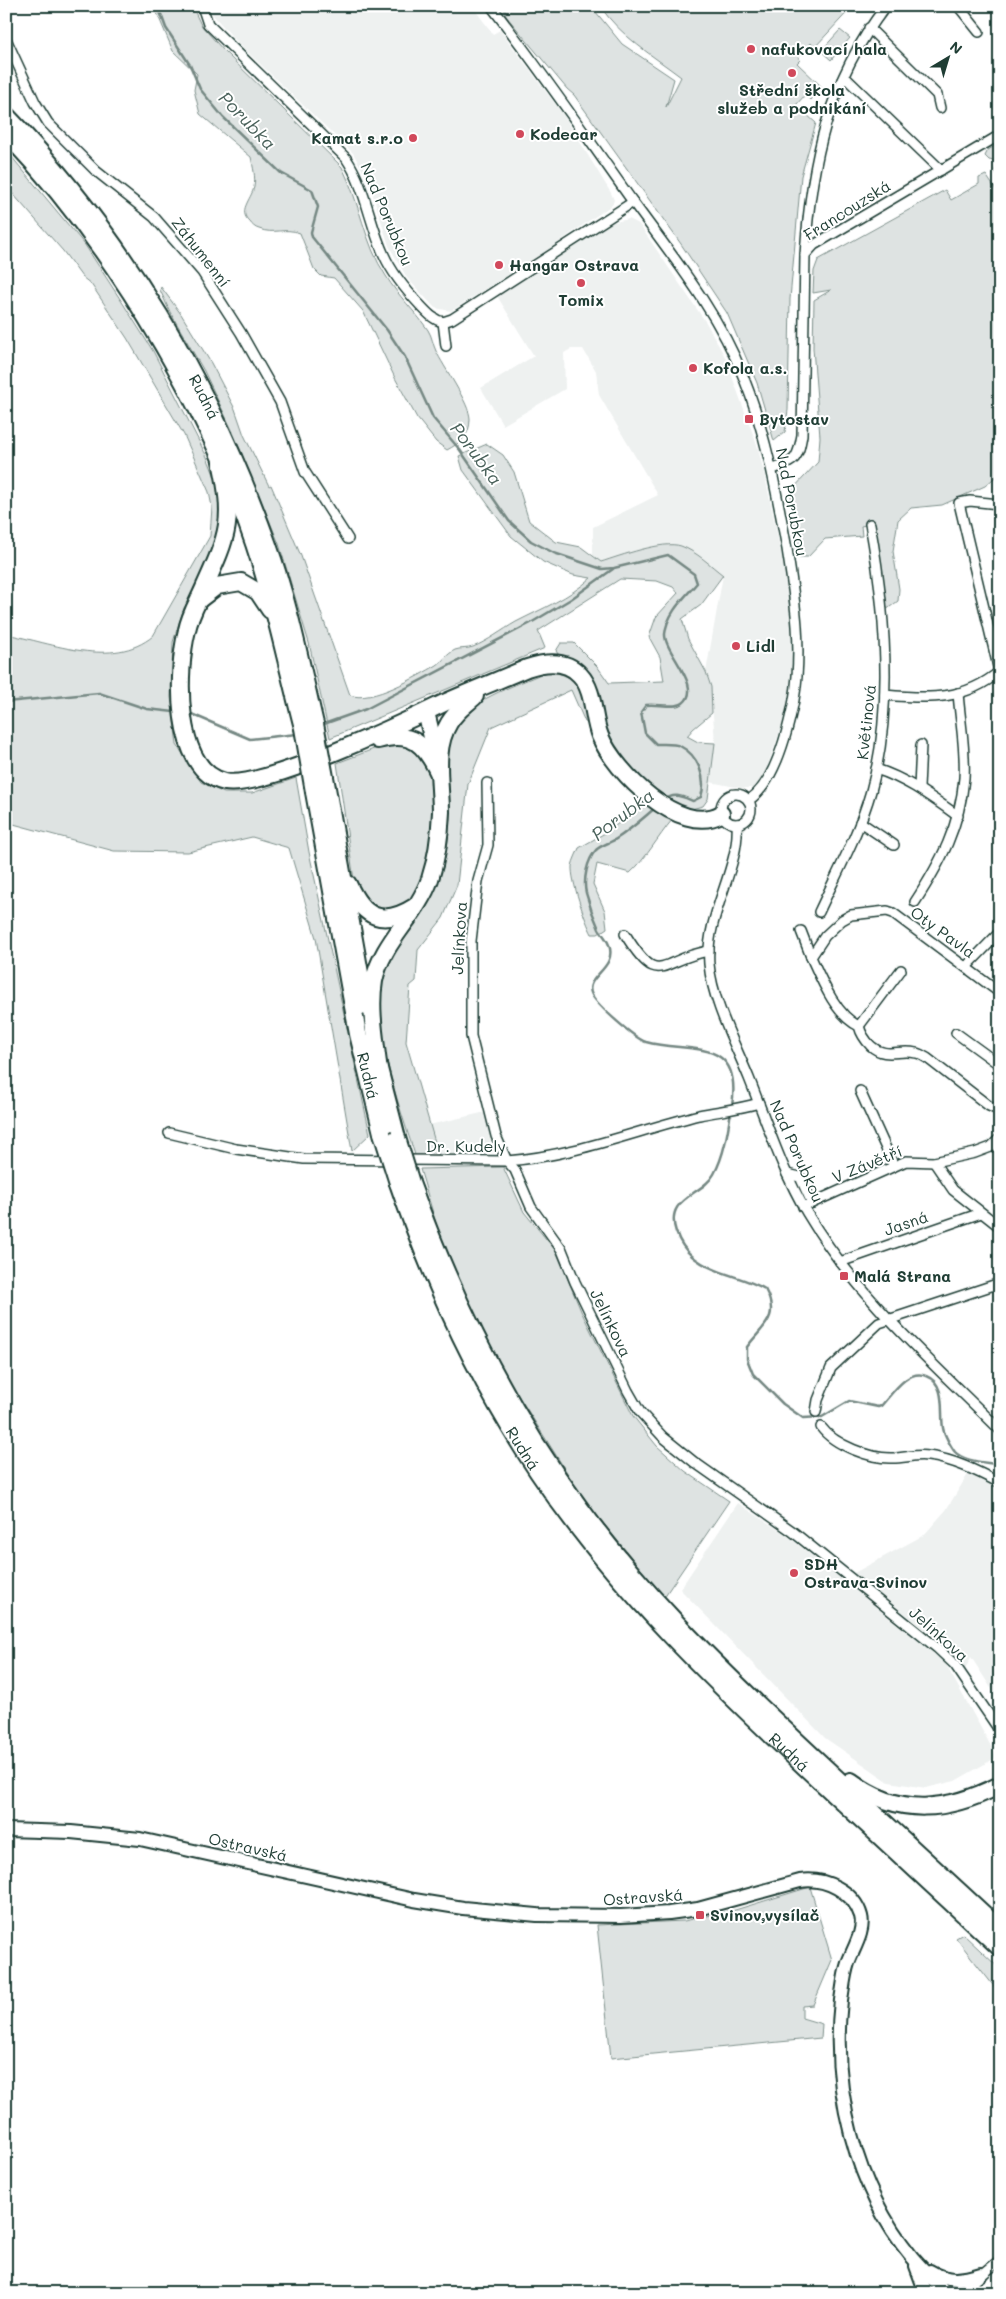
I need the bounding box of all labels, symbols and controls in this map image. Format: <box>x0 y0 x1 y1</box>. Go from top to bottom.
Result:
north arrow <box>924 32 974 82</box>
text: N <box>946 37 966 58</box>
place label: nafukovací hala <box>761 38 887 59</box>
marker: nafukovací hala <box>745 43 757 55</box>
marker: Střední škola služeb a podnikání <box>786 67 798 79</box>
place label: Střední škola služeb a podnikání <box>717 79 867 118</box>
water label: Porubka <box>214 86 282 155</box>
place label: Kodecar <box>530 123 598 144</box>
place label: Kamat s.r.o <box>311 127 403 148</box>
marker: Kodecar <box>514 128 526 140</box>
marker: Kamat s.r.o <box>407 132 419 144</box>
street label: Nad Porubkou <box>356 159 419 269</box>
street label: Francouzská <box>799 175 894 245</box>
street label: Záhumenní <box>167 212 236 291</box>
place label: Hangar Ostrava <box>509 254 639 275</box>
marker: Hangar Ostrava <box>493 259 505 271</box>
marker: Tomix <box>575 277 587 289</box>
place label: Tomix <box>558 289 604 310</box>
place label: Kofola a.s. <box>703 357 787 378</box>
marker: Kofola a.s. <box>687 362 699 374</box>
street label: Rudná <box>185 370 225 423</box>
place label: Bytostav <box>759 408 829 429</box>
marker: Bytostav <box>743 413 755 425</box>
water label: Porubka <box>445 417 508 490</box>
street label: Nad Porubkou <box>772 446 813 558</box>
place label: Lidl <box>746 635 775 656</box>
marker: Lidl <box>730 640 742 652</box>
street label: Květinová <box>851 683 880 761</box>
water label: Porubka <box>586 783 659 846</box>
street label: Jelínkova <box>446 901 471 975</box>
street label: Oty Pavla <box>907 901 980 962</box>
street label: Rudná <box>353 1050 384 1102</box>
street label: Nad Porubkou <box>765 1096 829 1205</box>
street label: Dr. Kudely <box>426 1135 506 1156</box>
street label: V Závětří <box>829 1140 905 1187</box>
street label: Jasná <box>881 1205 931 1240</box>
place label: Malá Strana <box>854 1265 951 1286</box>
marker: Malá Strana <box>838 1270 850 1282</box>
street label: Jelínkova <box>586 1285 637 1360</box>
street label: Rudná <box>502 1422 545 1474</box>
place label: SDH Ostrava-Svinov <box>804 1553 928 1592</box>
marker: SDH Ostrava-Svinov <box>788 1567 800 1579</box>
street label: Jelínkova <box>905 1601 974 1666</box>
street label: Rudná <box>765 1728 814 1776</box>
street label: Ostravská <box>207 1827 290 1866</box>
street label: Ostravská <box>602 1883 684 1910</box>
place label: Svinov,vysílač <box>710 1904 819 1925</box>
marker: Svinov,vysílač <box>694 1909 706 1921</box>

